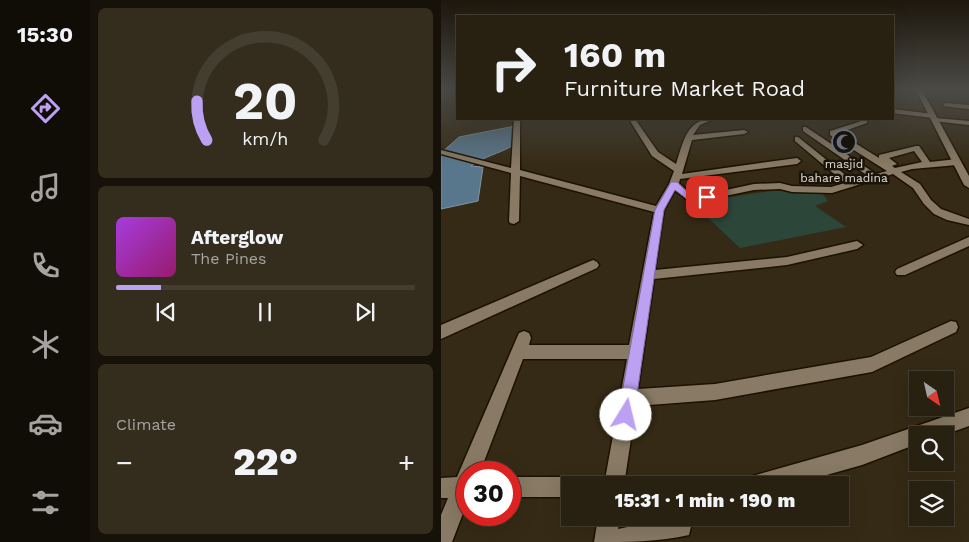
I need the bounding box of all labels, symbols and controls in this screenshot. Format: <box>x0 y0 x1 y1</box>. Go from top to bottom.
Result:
text: 15:30 <box>17 22 73 47</box>
text: 160 m <box>564 34 666 76</box>
icon: right <box>481 35 546 100</box>
text: 20 <box>233 71 298 132</box>
text: Furniture Market Road <box>564 76 805 101</box>
icon: directions <box>28 91 63 126</box>
text: km/h <box>242 128 289 149</box>
mosque icon: masjid bahare madina <box>831 129 857 155</box>
place label: masjid bahare madina <box>800 157 888 185</box>
icon: music <box>28 170 63 205</box>
pin <box>686 176 728 218</box>
icon: arrive <box>693 183 721 211</box>
text: Afterglow <box>191 226 283 249</box>
icon: phone <box>28 248 63 283</box>
text: The Pines <box>191 249 267 268</box>
icon: previous <box>152 298 180 326</box>
icon: pause <box>251 298 279 326</box>
icon: next <box>351 298 379 326</box>
icon: climate <box>28 327 63 362</box>
north arrow <box>909 371 953 416</box>
map controls <box>909 371 954 526</box>
position arrow <box>599 388 651 440</box>
icon: car <box>28 406 63 441</box>
text: Climate <box>116 415 176 434</box>
button: search <box>909 426 954 471</box>
text: 22° <box>233 440 298 484</box>
text: − <box>116 446 133 479</box>
text: + <box>398 446 415 479</box>
speed limit sign: 30 <box>456 461 521 526</box>
button: layers <box>909 481 954 526</box>
icon: filters <box>28 485 63 520</box>
text: 15:31 · 1 min · 190 m <box>615 489 795 512</box>

